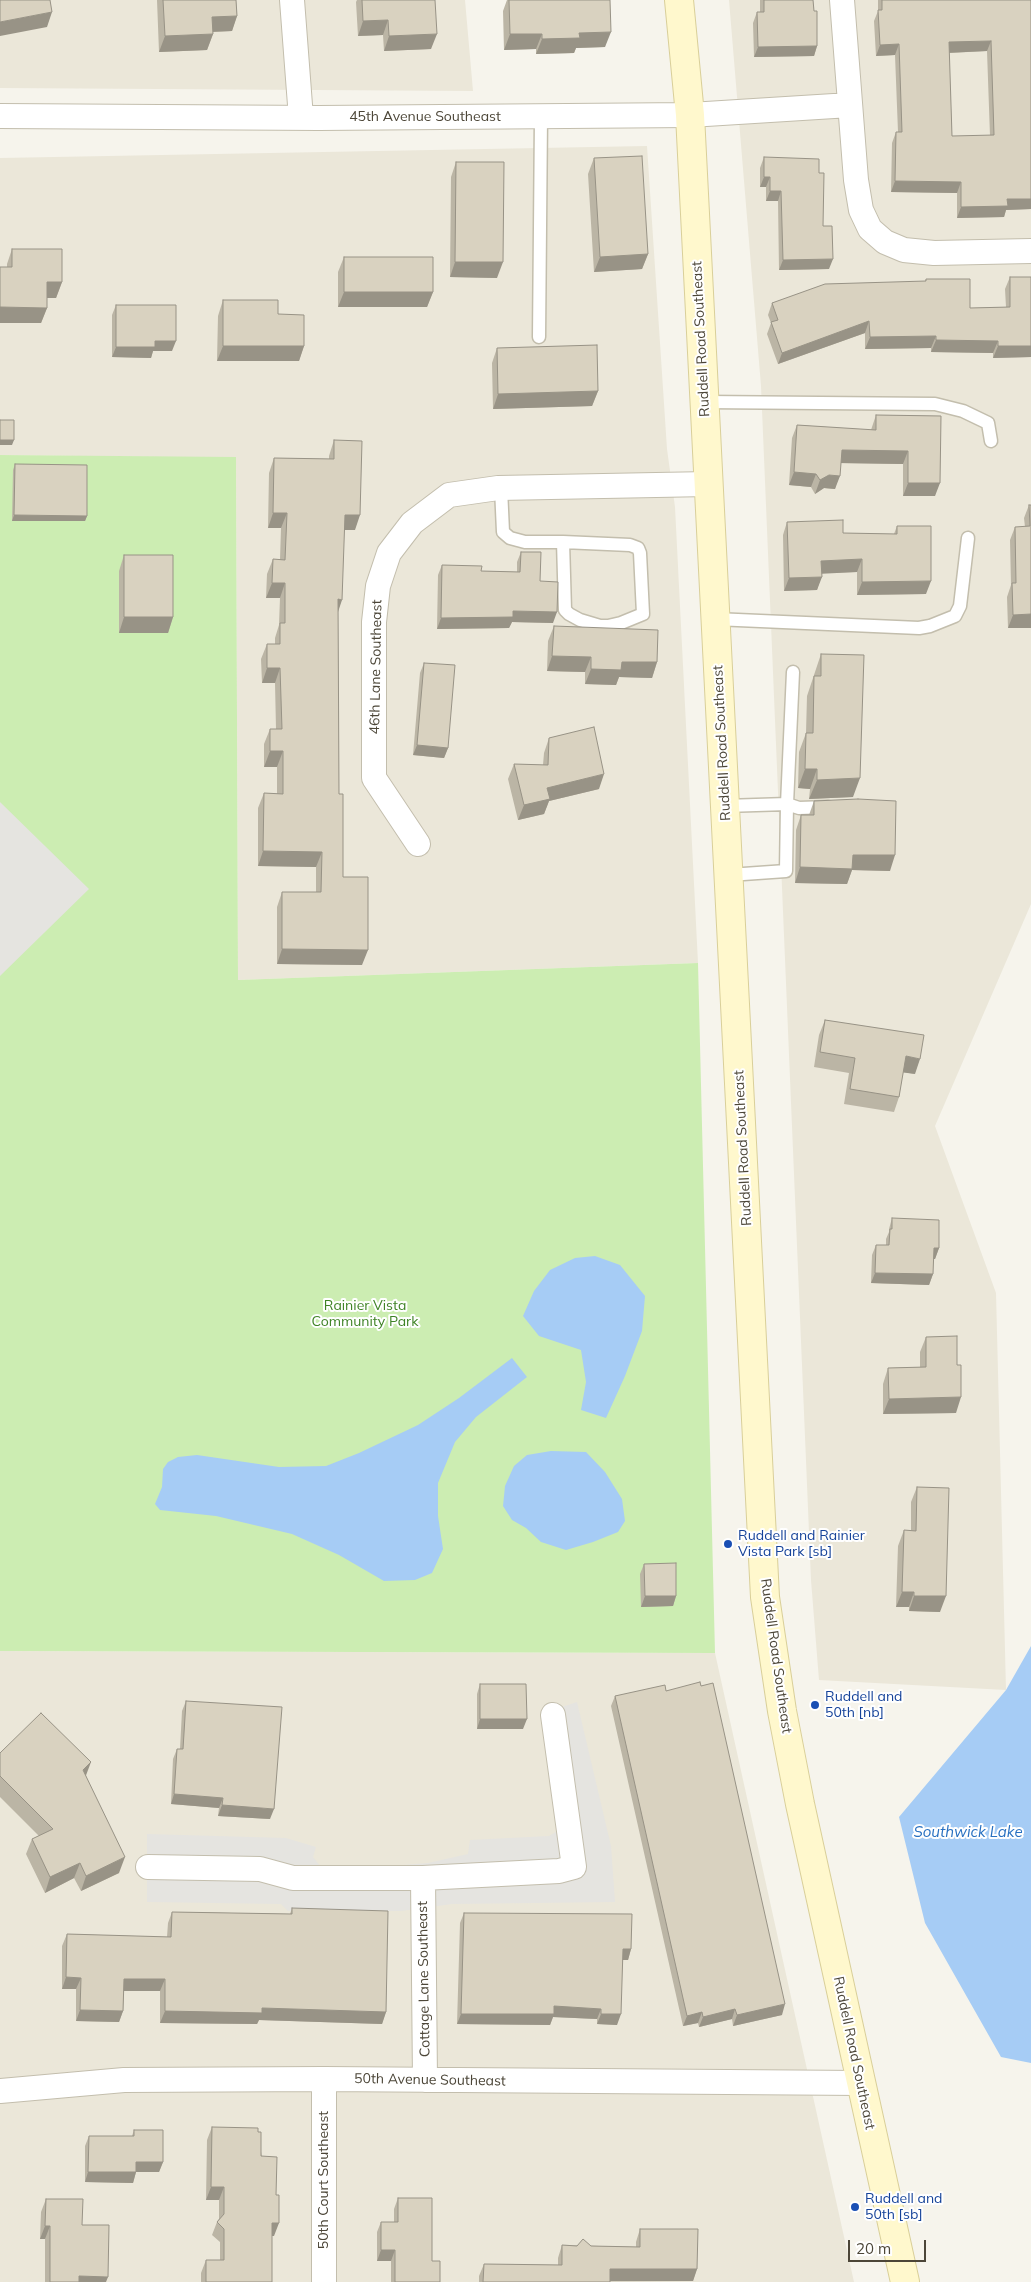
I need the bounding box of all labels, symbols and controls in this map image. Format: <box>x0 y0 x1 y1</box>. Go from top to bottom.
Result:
street label: 45th Avenue Southeast <box>349 109 501 125</box>
street label: Ruddell Road Southeast <box>689 261 713 417</box>
street label: 46th Lane Southeast <box>366 599 386 735</box>
street label: Ruddell Road Southeast <box>710 665 734 821</box>
street label: Ruddell Road Southeast <box>731 1070 755 1226</box>
park label: Rainier Vista Community Park <box>312 1298 418 1330</box>
place label: Ruddell and Rainier Vista Park [sb] <box>738 1528 865 1560</box>
marker: Ruddell and Rainier Vista Park [sb] <box>722 1538 734 1550</box>
street label: Ruddell Road Southeast <box>757 1578 795 1734</box>
place label: Ruddell and 50th [nb] <box>825 1689 903 1721</box>
marker: Ruddell and 50th [nb] <box>809 1699 821 1711</box>
water label: Southwick Lake <box>913 1823 1023 1841</box>
street label: Cottage Lane Southeast <box>414 1901 434 2057</box>
street label: Ruddell Road Southeast <box>830 1975 878 2131</box>
street label: 50th Avenue Southeast <box>354 2070 506 2090</box>
street label: 50th Court Southeast <box>316 2111 332 2249</box>
place label: Ruddell and 50th [sb] <box>865 2191 943 2224</box>
marker: Ruddell and 50th [sb] <box>849 2201 861 2213</box>
scale bar <box>851 2230 928 2262</box>
text: 20 m <box>856 2239 891 2258</box>

